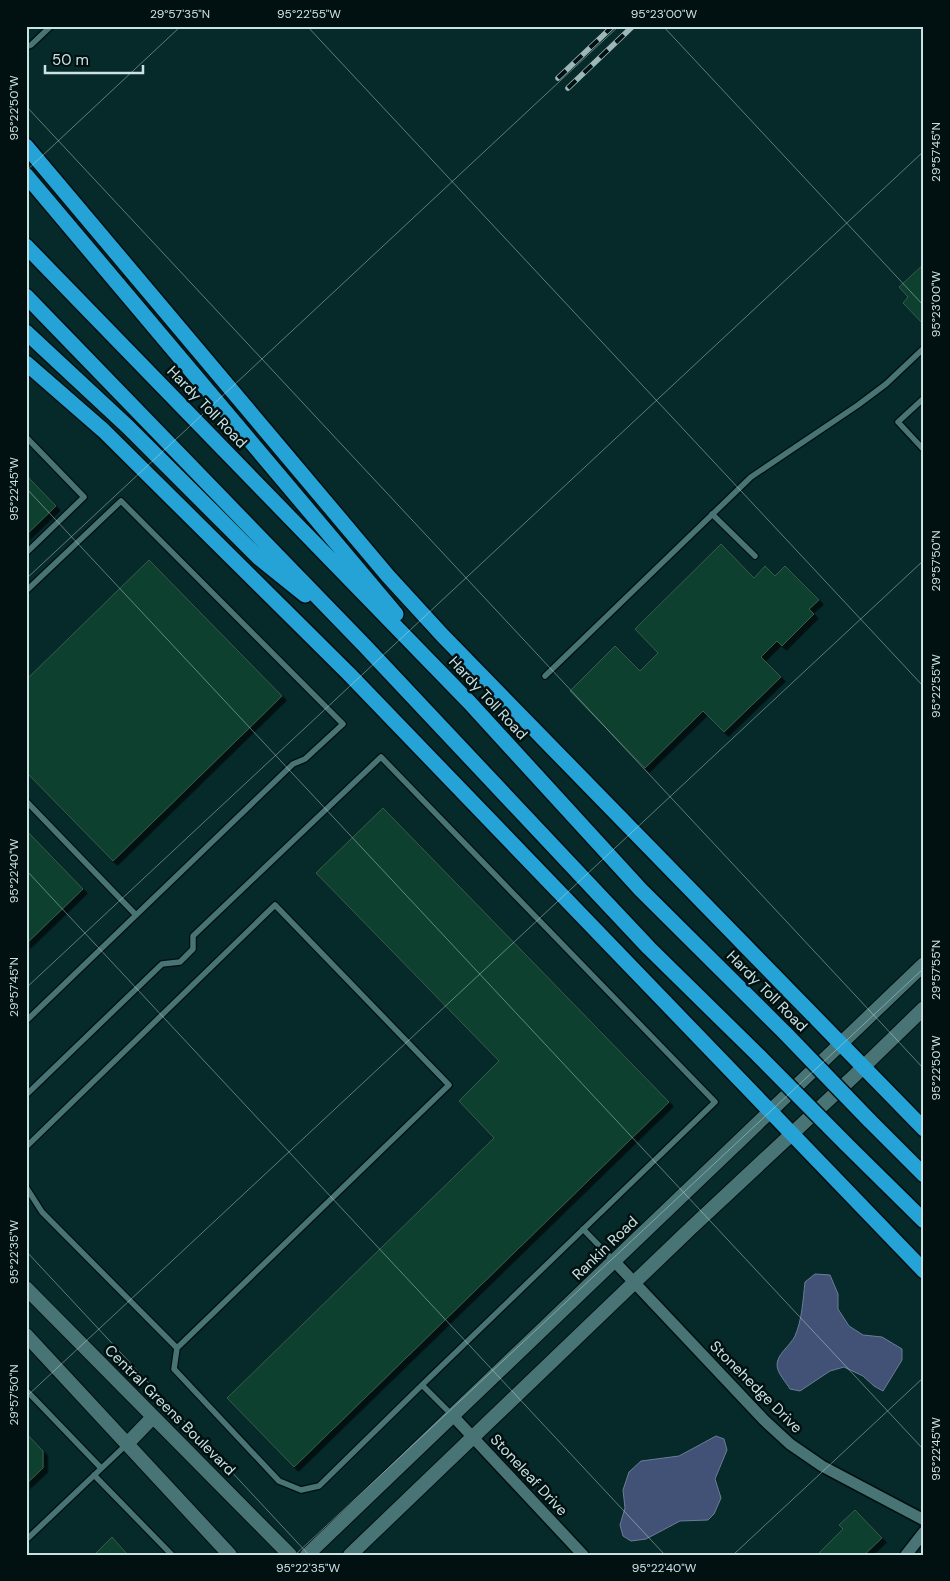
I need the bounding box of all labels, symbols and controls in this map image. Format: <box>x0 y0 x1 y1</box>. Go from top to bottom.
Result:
text: 29°57'35"N <box>150 6 210 22</box>
text: 95°22'55"W <box>277 6 341 22</box>
text: 95°23'00"W <box>631 6 698 22</box>
scale bar <box>45 42 142 74</box>
text: 50 m <box>52 50 89 70</box>
text: 95°22'50"W <box>6 75 22 140</box>
text: 29°57'45"N <box>928 122 944 182</box>
text: 95°23'00"W <box>928 270 944 337</box>
street label: Hardy Toll Road <box>163 362 251 452</box>
text: 95°22'45"W <box>6 457 22 521</box>
text: 29°57'50"N <box>928 530 944 592</box>
street label: Hardy Toll Road <box>444 652 532 744</box>
text: 95°22'55"W <box>928 654 944 718</box>
text: 95°22'40"W <box>6 838 22 903</box>
text: 29°57'55"N <box>928 940 944 1000</box>
street label: Hardy Toll Road <box>722 946 812 1036</box>
text: 29°57'45"N <box>6 957 22 1017</box>
text: 95°22'50"W <box>928 1035 944 1100</box>
street label: Rankin Road <box>568 1212 642 1284</box>
text: 95°22'35"W <box>6 1220 22 1284</box>
street label: Stonehedge Drive <box>705 1336 807 1438</box>
street label: Central Greens Boulevard <box>100 1340 240 1480</box>
text: 29°57'50"N <box>6 1364 22 1426</box>
text: 95°22'45"W <box>928 1417 944 1481</box>
street label: Stoneleaf Drive <box>486 1430 572 1520</box>
text: 95°22'35"W <box>276 1560 340 1576</box>
text: 95°22'40"W <box>632 1560 697 1576</box>

